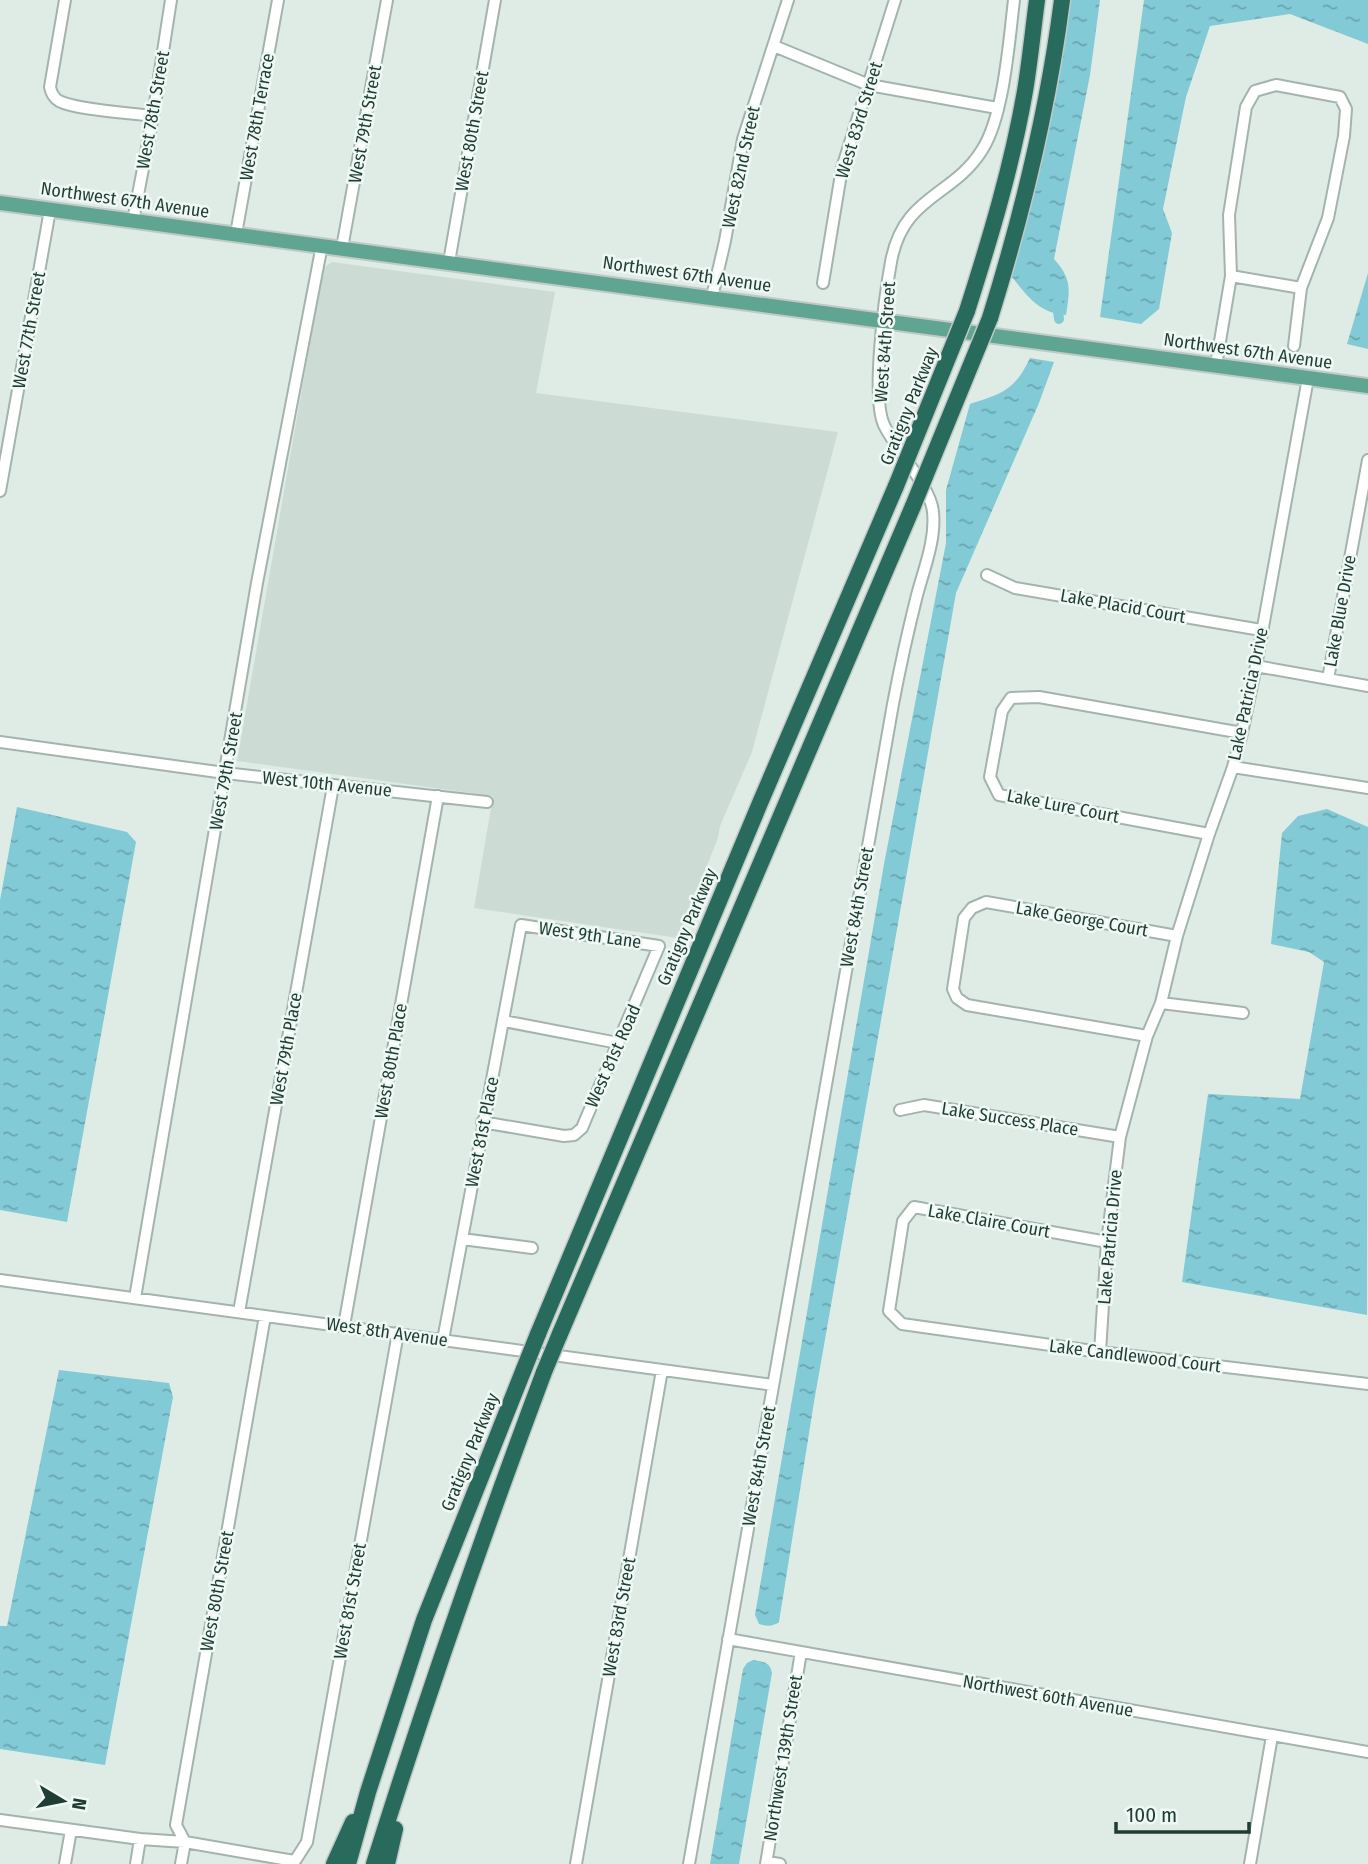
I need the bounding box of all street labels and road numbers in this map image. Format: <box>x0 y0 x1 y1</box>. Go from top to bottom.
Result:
street label: West 78th Street <box>132 49 174 171</box>
street label: West 78th Terrace <box>235 52 279 182</box>
street label: West 83rd Street <box>831 59 887 181</box>
street label: West 79th Street <box>344 63 386 185</box>
street label: West 80th Street <box>451 69 493 193</box>
street label: West 82nd Street <box>717 104 765 230</box>
street label: Northwest 67th Avenue <box>39 177 211 223</box>
street label: Northwest 67th Avenue <box>601 251 773 297</box>
street label: West 77th Street <box>8 270 50 390</box>
street label: West 84th Street <box>870 280 900 403</box>
street label: Northwest 67th Avenue <box>1162 328 1334 374</box>
street label: Gratigny Parkway <box>875 344 943 468</box>
street label: Lake Blue Drive <box>1319 553 1361 669</box>
street label: Lake Placid Court <box>1059 584 1187 628</box>
street label: Lake Patricia Drive <box>1223 625 1273 763</box>
street label: West 79th Street <box>205 710 247 832</box>
street label: West 10th Avenue <box>261 766 393 802</box>
street label: Lake Lure Court <box>1005 784 1121 828</box>
street label: West 84th Street <box>836 845 878 969</box>
street label: Gratigny Parkway <box>652 865 722 989</box>
street label: Lake George Court <box>1014 897 1150 941</box>
street label: West 9th Lane <box>537 917 643 953</box>
street label: West 79th Place <box>265 991 307 1107</box>
street label: West 80th Place <box>370 1001 412 1120</box>
street label: West 81st Road <box>580 1001 646 1111</box>
street label: West 81st Place <box>460 1075 504 1189</box>
street label: Lake Success Place <box>940 1097 1080 1141</box>
street label: Lake Patricia Drive <box>1093 1168 1127 1305</box>
street label: Lake Claire Court <box>926 1199 1052 1243</box>
street label: West 8th Avenue <box>325 1313 449 1351</box>
street label: Lake Candlewood Court <box>1048 1335 1222 1377</box>
street label: Gratigny Parkway <box>436 1390 504 1514</box>
street label: West 84th Street <box>738 1404 780 1528</box>
street label: West 80th Street <box>196 1529 238 1653</box>
street label: West 81st Street <box>329 1541 371 1661</box>
street label: West 83rd Street <box>598 1555 640 1679</box>
street label: Northwest 60th Avenue <box>961 1670 1135 1722</box>
street label: Northwest 139th Street <box>759 1673 807 1843</box>

